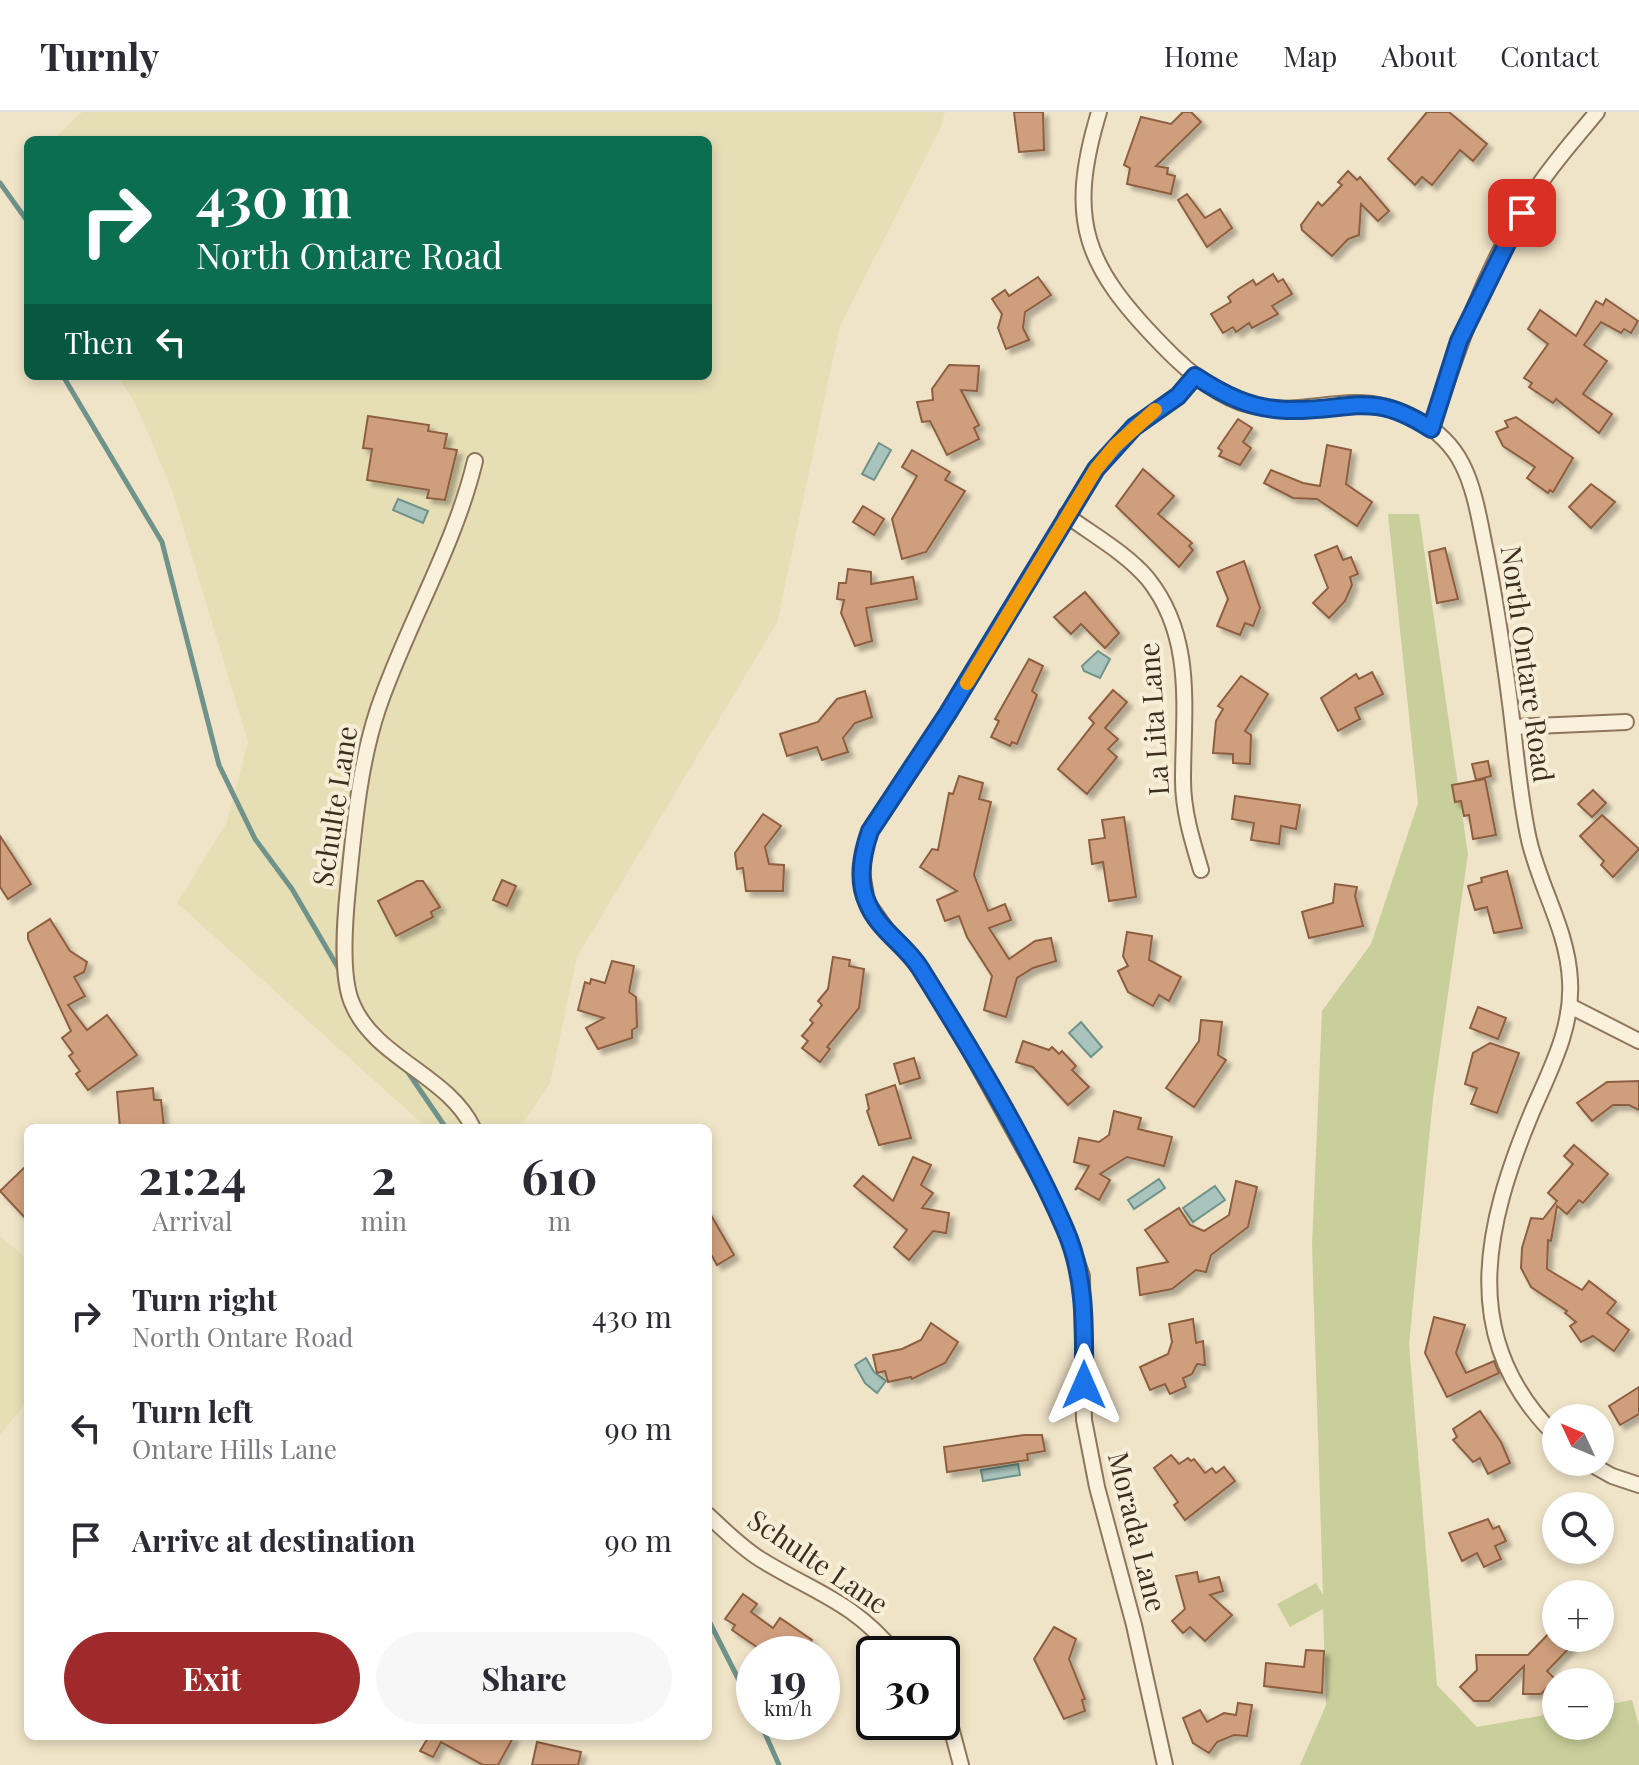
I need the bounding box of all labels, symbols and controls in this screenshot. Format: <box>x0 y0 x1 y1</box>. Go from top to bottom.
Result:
text: Turnly <box>40 30 159 81</box>
text: Home <box>1164 37 1239 74</box>
text: Map <box>1283 37 1337 74</box>
text: About <box>1381 37 1456 74</box>
text: Contact <box>1500 37 1599 74</box>
text: 430 m <box>196 158 352 233</box>
icon: right <box>64 168 168 272</box>
pin <box>1488 179 1556 247</box>
icon: arrive <box>1500 191 1544 235</box>
text: North Ontare Road <box>196 230 503 278</box>
icon: left <box>149 320 193 364</box>
text: Then <box>64 322 133 362</box>
street label: North Ontare Road <box>1494 543 1563 784</box>
street label: La Lita Lane <box>1129 641 1176 797</box>
street label: Schulte Lane <box>303 723 364 889</box>
text: 21:24 <box>138 1143 246 1207</box>
text: 2 <box>371 1143 396 1207</box>
text: 610 <box>521 1143 598 1207</box>
text: Arrival <box>152 1203 232 1238</box>
text: min <box>361 1203 407 1238</box>
text: m <box>548 1203 571 1238</box>
text: Turn right <box>132 1279 277 1319</box>
icon: right <box>64 1294 108 1338</box>
text: 430 m <box>592 1296 672 1336</box>
text: North Ontare Road <box>132 1319 353 1354</box>
position arrow <box>1042 1343 1126 1427</box>
text: Turn left <box>132 1391 253 1431</box>
north arrow <box>1542 1404 1614 1476</box>
map controls <box>1542 1404 1614 1740</box>
icon: left <box>64 1406 108 1450</box>
text: 90 m <box>605 1408 672 1448</box>
text: Ontare Hills Lane <box>132 1431 337 1466</box>
street label: Morada Lane <box>1101 1448 1176 1616</box>
button: search <box>1542 1492 1614 1564</box>
street label: Schulte Lane <box>741 1500 896 1621</box>
icon: arrive <box>64 1518 108 1562</box>
text: Arrive at destination <box>132 1520 415 1560</box>
text: 90 m <box>605 1520 672 1560</box>
button: + <box>1542 1580 1614 1652</box>
button: Exit <box>64 1632 360 1724</box>
button: Share <box>376 1632 672 1724</box>
speed limit sign: 30 <box>856 1636 960 1740</box>
text: 19 <box>769 1651 807 1704</box>
button: − <box>1542 1668 1614 1740</box>
text: km/h <box>764 1694 812 1721</box>

